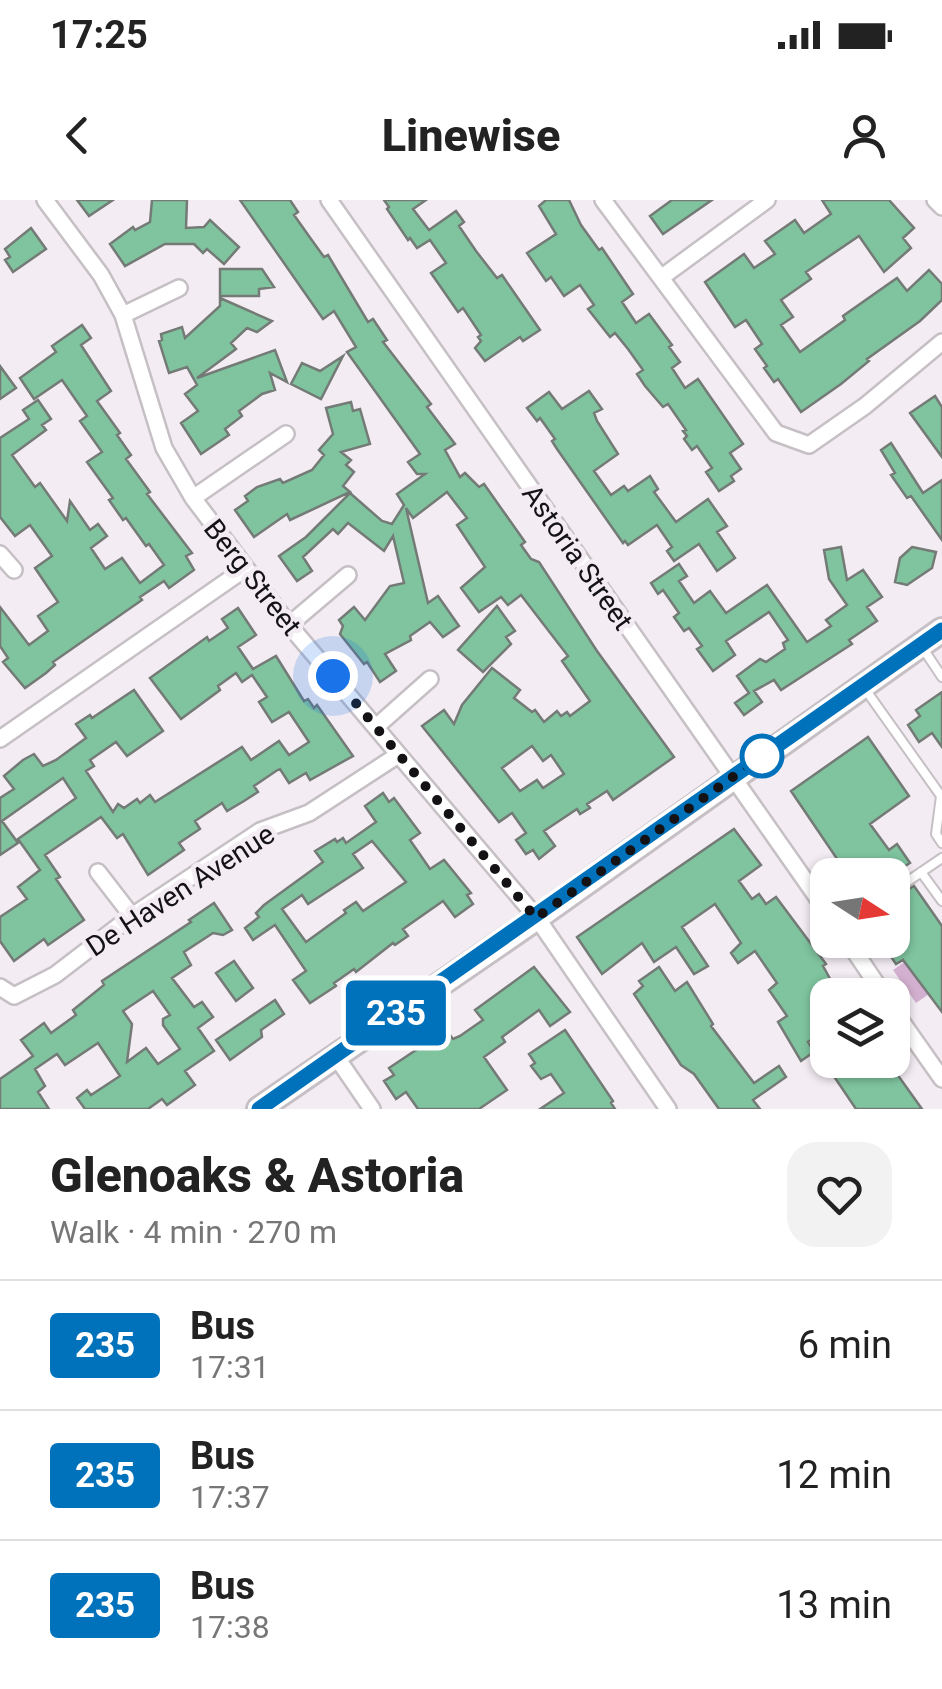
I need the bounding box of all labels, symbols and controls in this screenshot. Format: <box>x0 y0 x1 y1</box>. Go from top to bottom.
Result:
text: 17:25 <box>50 13 148 57</box>
icon: back <box>50 108 105 163</box>
icon: person <box>837 108 892 163</box>
text: Linewise <box>382 109 560 162</box>
street label: Astoria Street <box>515 478 640 636</box>
street label: Berg Street <box>197 513 308 642</box>
your location <box>308 651 358 701</box>
unlabelled marker <box>741 735 783 777</box>
street label: De Haven Avenue <box>80 817 280 963</box>
north arrow <box>810 858 910 958</box>
map controls <box>810 858 910 1078</box>
button: layers <box>810 978 910 1078</box>
line badge: 235 <box>338 980 454 1046</box>
text: 235 <box>366 993 426 1034</box>
button: heart <box>787 1142 892 1247</box>
text: Glenoaks & Astoria <box>50 1147 464 1204</box>
text: Walk · 4 min · 270 m <box>50 1213 337 1251</box>
text: Bus <box>190 1304 255 1348</box>
text: 6 min <box>798 1323 892 1367</box>
text: 235 <box>75 1325 135 1366</box>
text: 17:31 <box>190 1348 270 1386</box>
text: Bus <box>190 1434 255 1478</box>
text: 12 min <box>776 1453 892 1497</box>
text: 235 <box>75 1455 135 1496</box>
text: 17:37 <box>190 1478 270 1516</box>
text: Bus <box>190 1564 255 1608</box>
text: 13 min <box>776 1583 892 1627</box>
text: 235 <box>75 1585 135 1626</box>
text: 17:38 <box>190 1608 270 1646</box>

